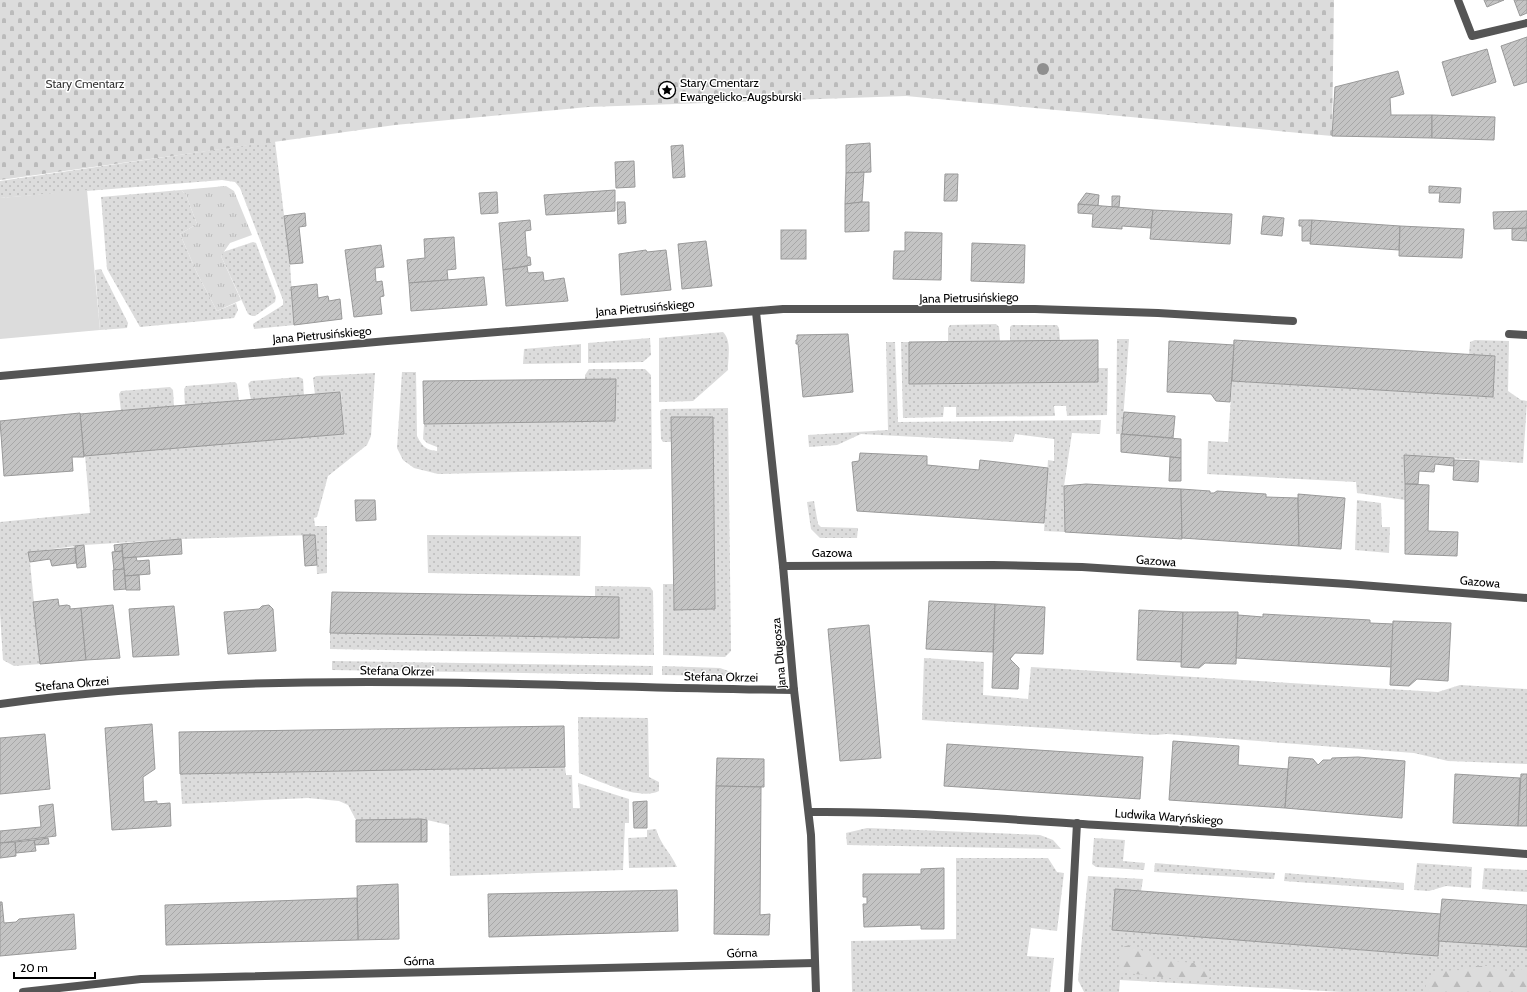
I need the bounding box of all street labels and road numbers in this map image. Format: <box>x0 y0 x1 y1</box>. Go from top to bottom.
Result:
street label: Jana Pietrusińskiego <box>918 289 1019 306</box>
street label: Jana Pietrusińskiego <box>594 296 695 319</box>
street label: Jana Pietrusińskiego <box>271 323 372 346</box>
street label: Gazowa <box>812 545 852 560</box>
street label: Gazowa <box>1135 552 1177 569</box>
street label: Gazowa <box>1459 572 1501 591</box>
street label: Jana Długosza <box>768 617 789 690</box>
street label: Stefana Okrzei <box>360 662 434 679</box>
street label: Stefana Okrzei <box>684 668 758 685</box>
street label: Stefana Okrzei <box>34 673 110 694</box>
street label: Ludwika Waryńskiego <box>1114 805 1224 828</box>
street label: Górna <box>726 944 758 961</box>
street label: Górna <box>403 953 435 968</box>

